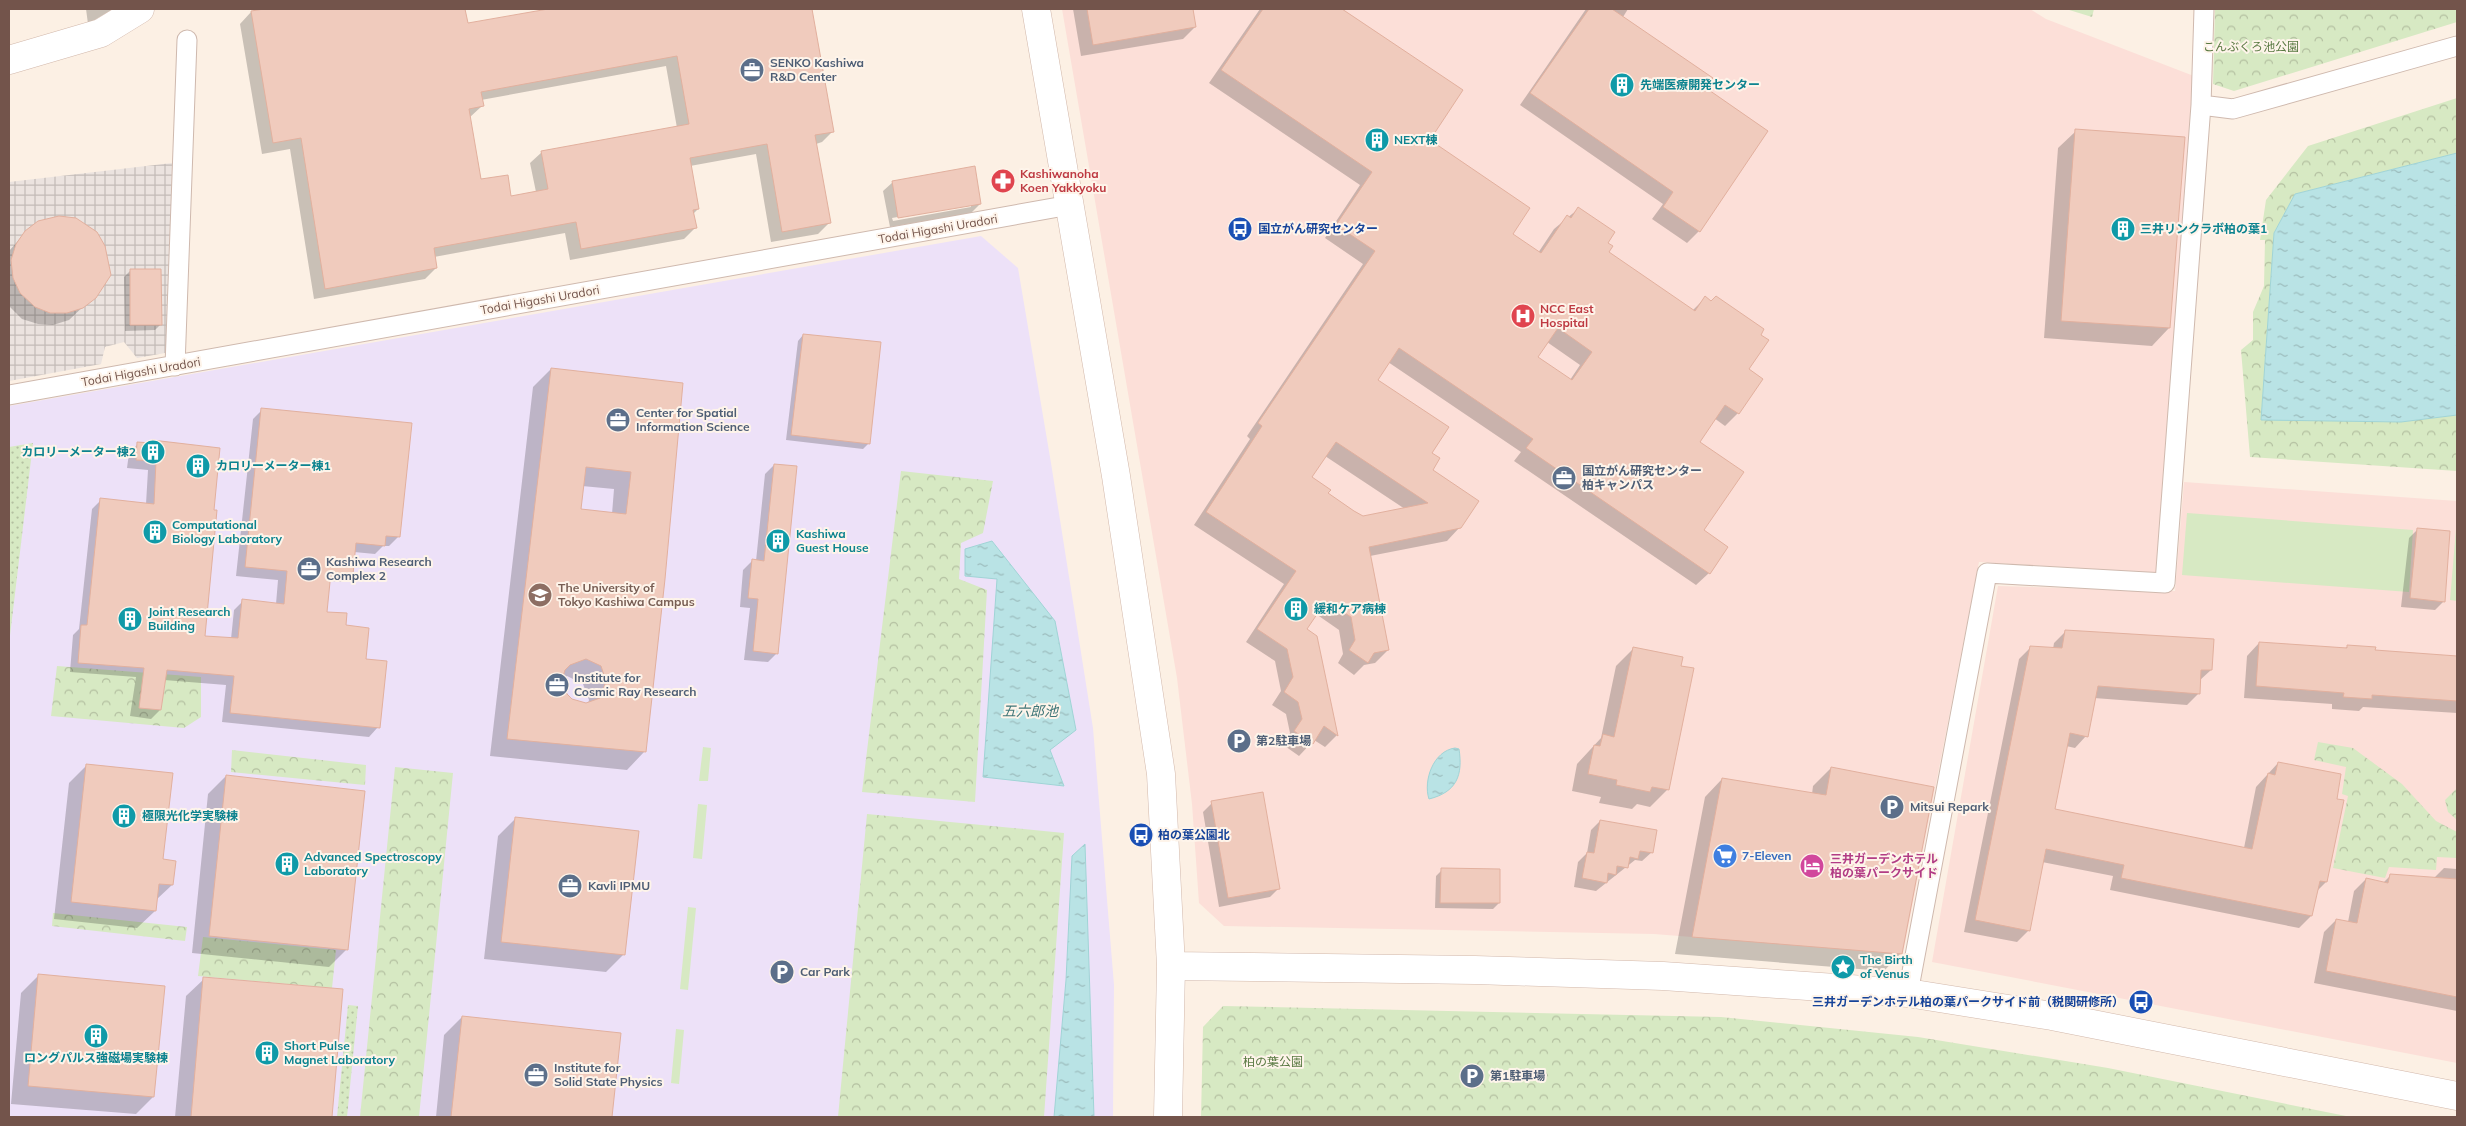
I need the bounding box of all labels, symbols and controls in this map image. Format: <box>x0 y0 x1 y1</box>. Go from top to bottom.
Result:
park label: こんぶくろ池公園 <box>2203 39 2299 54</box>
place label: SENKO Kashiwa R&D Center <box>770 55 864 84</box>
office icon: SENKO Kashiwa R&D Center <box>739 57 765 83</box>
building icon: 先端医療開発センター <box>1609 72 1635 98</box>
place label: 先端医療開発センター <box>1640 77 1760 92</box>
building icon: NEXT棟 <box>1364 127 1390 153</box>
place label: NEXT棟 <box>1394 132 1438 147</box>
place label: Kashiwanoha Koen Yakkyoku <box>1020 166 1106 195</box>
pharmacy icon: Kashiwanoha Koen Yakkyoku <box>990 168 1016 194</box>
street label: Todai Higashi Uradori <box>877 211 999 246</box>
bus stop icon: 国立がん研究センター <box>1227 216 1253 242</box>
building icon: 三井リンクラボ柏の葉1 <box>2110 216 2136 242</box>
place label: 国立がん研究センター <box>1258 221 1378 236</box>
place label: 三井リンクラボ柏の葉1 <box>2140 221 2267 236</box>
street label: Todai Higashi Uradori <box>479 282 601 317</box>
place label: NCC East Hospital <box>1540 301 1594 330</box>
hospital icon: NCC East Hospital <box>1510 303 1536 329</box>
street label: Todai Higashi Uradori <box>80 354 202 389</box>
place label: Center for Spatial Information Science <box>636 405 750 434</box>
office icon: Center for Spatial Information Science <box>605 407 631 433</box>
building icon: カロリーメーター棟2 <box>140 439 166 465</box>
place label: カロリーメーター棟2 <box>21 444 136 459</box>
building icon: カロリーメーター棟1 <box>185 453 211 479</box>
place label: カロリーメーター棟1 <box>216 458 331 473</box>
place label: 国立がん研究センター 柏キャンパス <box>1582 463 1702 492</box>
office icon: 国立がん研究センター 柏キャンパス <box>1551 465 1577 491</box>
place label: Computational Biology Laboratory <box>172 517 282 546</box>
building icon: Computational Biology Laboratory <box>142 519 168 545</box>
place label: Kashiwa Guest House <box>796 526 869 555</box>
building icon: Kashiwa Guest House <box>765 528 791 554</box>
place label: Kashiwa Research Complex 2 <box>326 554 432 583</box>
office icon: Kashiwa Research Complex 2 <box>296 556 322 582</box>
place label: The University of Tokyo Kashiwa Campus <box>558 580 695 609</box>
school or university icon: The University of Tokyo Kashiwa Campus <box>527 582 553 608</box>
building icon: 緩和ケア病棟 <box>1283 596 1309 622</box>
place label: 緩和ケア病棟 <box>1314 601 1386 616</box>
place label: Joint Research Building <box>148 604 230 633</box>
building icon: Joint Research Building <box>117 606 143 632</box>
place label: Institute for Cosmic Ray Research <box>574 670 697 699</box>
office icon: Institute for Cosmic Ray Research <box>544 672 570 698</box>
water label: 五六郎池 <box>1002 702 1060 720</box>
parking icon: 第2駐車場 <box>1226 728 1252 754</box>
place label: 第2駐車場 <box>1256 733 1311 748</box>
parking icon: Mitsui Repark <box>1879 794 1905 820</box>
place label: Mitsui Repark <box>1910 799 1989 814</box>
building icon: 極限光化学実験棟 <box>111 803 137 829</box>
place label: 極限光化学実験棟 <box>142 808 238 823</box>
bus stop icon: 柏の葉公園北 <box>1128 822 1154 848</box>
place label: 柏の葉公園北 <box>1158 827 1230 842</box>
supermarket icon: 7-Eleven <box>1712 843 1738 869</box>
place label: 7-Eleven <box>1742 848 1791 863</box>
place label: Advanced Spectroscopy Laboratory <box>304 849 442 878</box>
building icon: Advanced Spectroscopy Laboratory <box>274 851 300 877</box>
place label: 三井ガーデンホテル 柏の葉パークサイド <box>1830 851 1938 880</box>
hotel icon: 三井ガーデンホテル 柏の葉パークサイド <box>1799 853 1825 879</box>
office icon: Kavli IPMU <box>557 873 583 899</box>
place label: Kavli IPMU <box>588 878 650 893</box>
place label: The Birth of Venus <box>1860 952 1913 981</box>
place icon: The Birth of Venus <box>1830 954 1856 980</box>
parking icon: Car Park <box>769 959 795 985</box>
place label: Car Park <box>800 964 850 979</box>
bus stop icon: 三井ガーデンホテル柏の葉パークサイド前（税関研修所） <box>2128 989 2154 1015</box>
place label: 三井ガーデンホテル柏の葉パークサイド前（税関研修所） <box>1812 994 2124 1009</box>
building icon: ロングパルス強磁場実験棟 <box>83 1023 109 1049</box>
place label: Short Pulse Magnet Laboratory <box>284 1038 395 1067</box>
building icon: Short Pulse Magnet Laboratory <box>254 1040 280 1066</box>
place label: ロングパルス強磁場実験棟 <box>24 1050 168 1065</box>
park label: 柏の葉公園 <box>1243 1054 1303 1069</box>
place label: Institute for Solid State Physics <box>554 1060 663 1089</box>
office icon: Institute for Solid State Physics <box>523 1062 549 1088</box>
parking icon: 第1駐車場 <box>1459 1063 1485 1089</box>
place label: 第1駐車場 <box>1490 1068 1545 1083</box>

